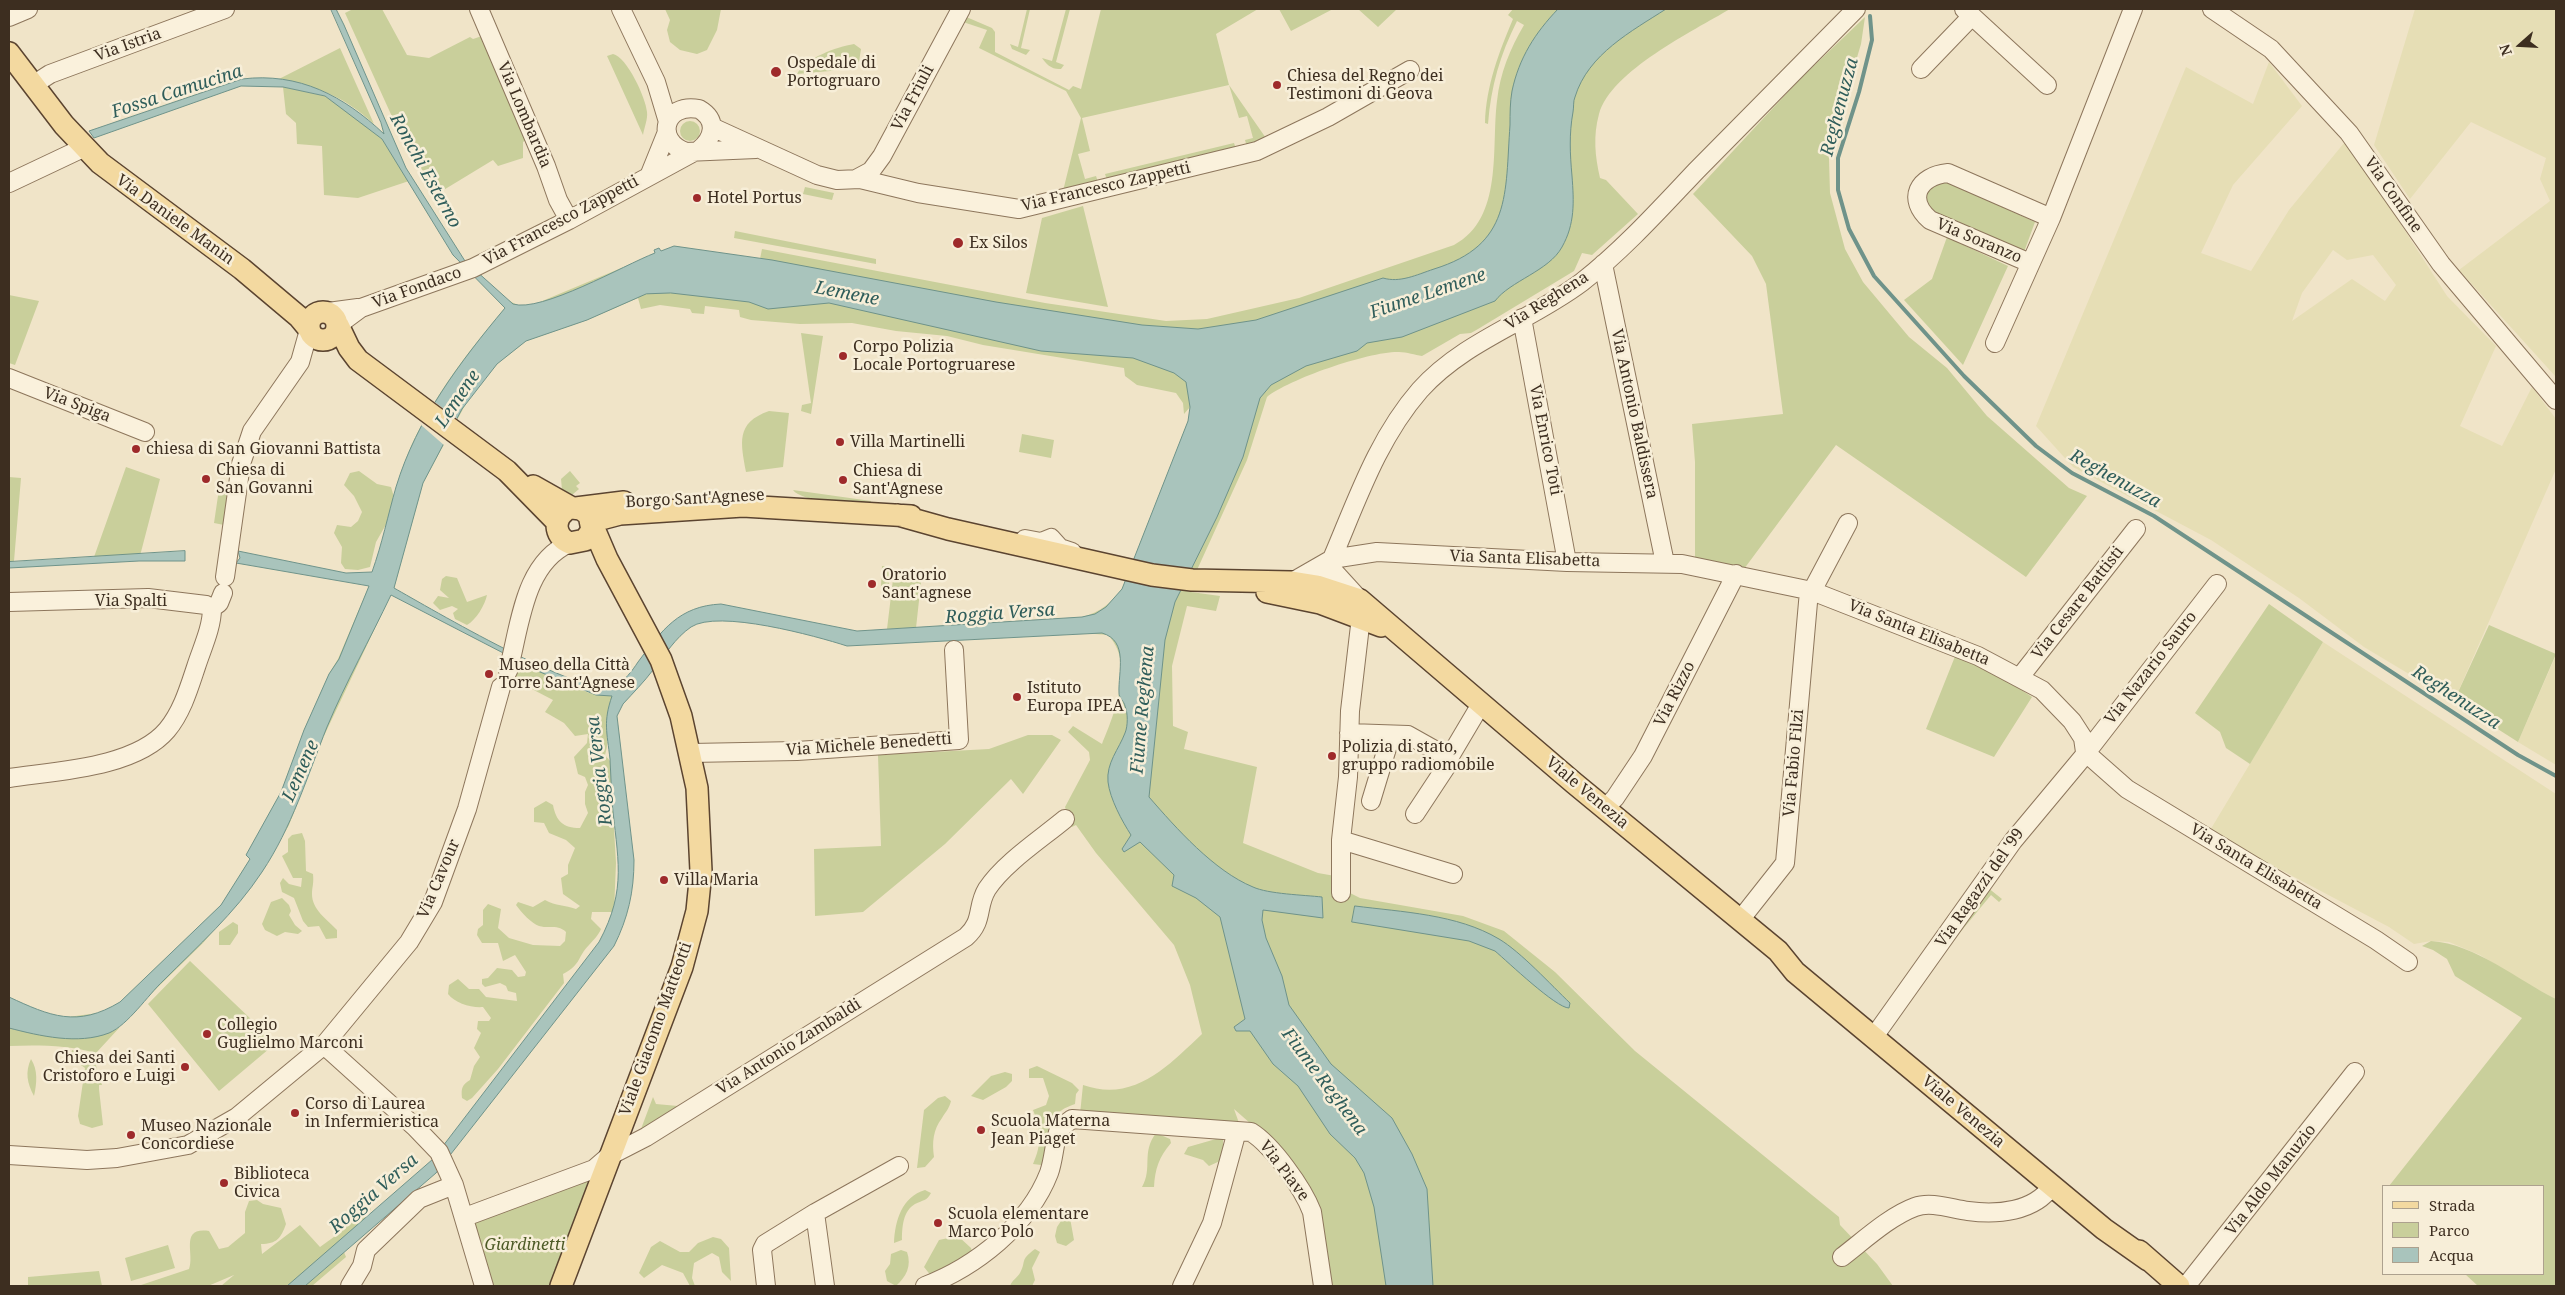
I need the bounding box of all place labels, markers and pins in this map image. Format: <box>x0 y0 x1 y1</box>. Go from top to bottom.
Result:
place label: Ospedale di Portogruaro <box>787 53 880 91</box>
marker: Ospedale di Portogruaro <box>769 65 783 79</box>
place label: Chiesa del Regno dei Testimoni di Geova <box>1287 66 1443 104</box>
marker: Chiesa del Regno dei Testimoni di Geova <box>1271 79 1283 91</box>
place label: Hotel Portus <box>707 188 802 208</box>
marker: Hotel Portus <box>691 192 703 204</box>
place label: Ex Silos <box>969 233 1028 253</box>
marker: Ex Silos <box>951 236 965 250</box>
place label: Corpo Polizia Locale Portogruarese <box>853 337 1015 375</box>
marker: Corpo Polizia Locale Portogruarese <box>837 350 849 362</box>
place label: Villa Martinelli <box>850 432 965 452</box>
marker: Villa Martinelli <box>834 436 846 448</box>
place label: chiesa di San Giovanni Battista <box>146 439 381 459</box>
marker: chiesa di San Giovanni Battista <box>130 443 142 455</box>
place label: Chiesa di San Govanni <box>216 460 313 498</box>
place label: Chiesa di Sant'Agnese <box>853 461 943 499</box>
marker: Chiesa di San Govanni <box>200 473 212 485</box>
marker: Chiesa di Sant'Agnese <box>837 474 849 486</box>
place label: Oratorio Sant'agnese <box>882 565 971 603</box>
marker: Oratorio Sant'agnese <box>866 578 878 590</box>
place label: Museo della Città Torre Sant'Agnese <box>499 655 635 693</box>
marker: Museo della Città Torre Sant'Agnese <box>483 668 495 680</box>
place label: Istituto Europa IPEA <box>1027 678 1124 716</box>
marker: Istituto Europa IPEA <box>1011 691 1023 703</box>
place label: Polizia di stato, gruppo radiomobile <box>1342 737 1495 775</box>
marker: Polizia di stato, gruppo radiomobile <box>1326 750 1338 762</box>
place label: Villa Maria <box>674 870 759 890</box>
marker: Villa Maria <box>658 874 670 886</box>
place label: Collegio Guglielmo Marconi <box>217 1015 363 1053</box>
marker: Collegio Guglielmo Marconi <box>201 1028 213 1040</box>
place label: Chiesa dei Santi Cristoforo e Luigi <box>43 1048 175 1086</box>
marker: Chiesa dei Santi Cristoforo e Luigi <box>179 1061 191 1073</box>
place label: Corso di Laurea in Infermieristica <box>305 1094 439 1132</box>
marker: Corso di Laurea in Infermieristica <box>289 1107 301 1119</box>
place label: Scuola Materna Jean Piaget <box>991 1111 1110 1149</box>
place label: Museo Nazionale Concordiese <box>141 1116 272 1154</box>
marker: Scuola Materna Jean Piaget <box>975 1124 987 1136</box>
marker: Museo Nazionale Concordiese <box>125 1129 137 1141</box>
place label: Biblioteca Civica <box>234 1164 310 1202</box>
marker: Biblioteca Civica <box>218 1177 230 1189</box>
place label: Scuola elementare Marco Polo <box>948 1204 1089 1242</box>
marker: Scuola elementare Marco Polo <box>932 1217 944 1229</box>

